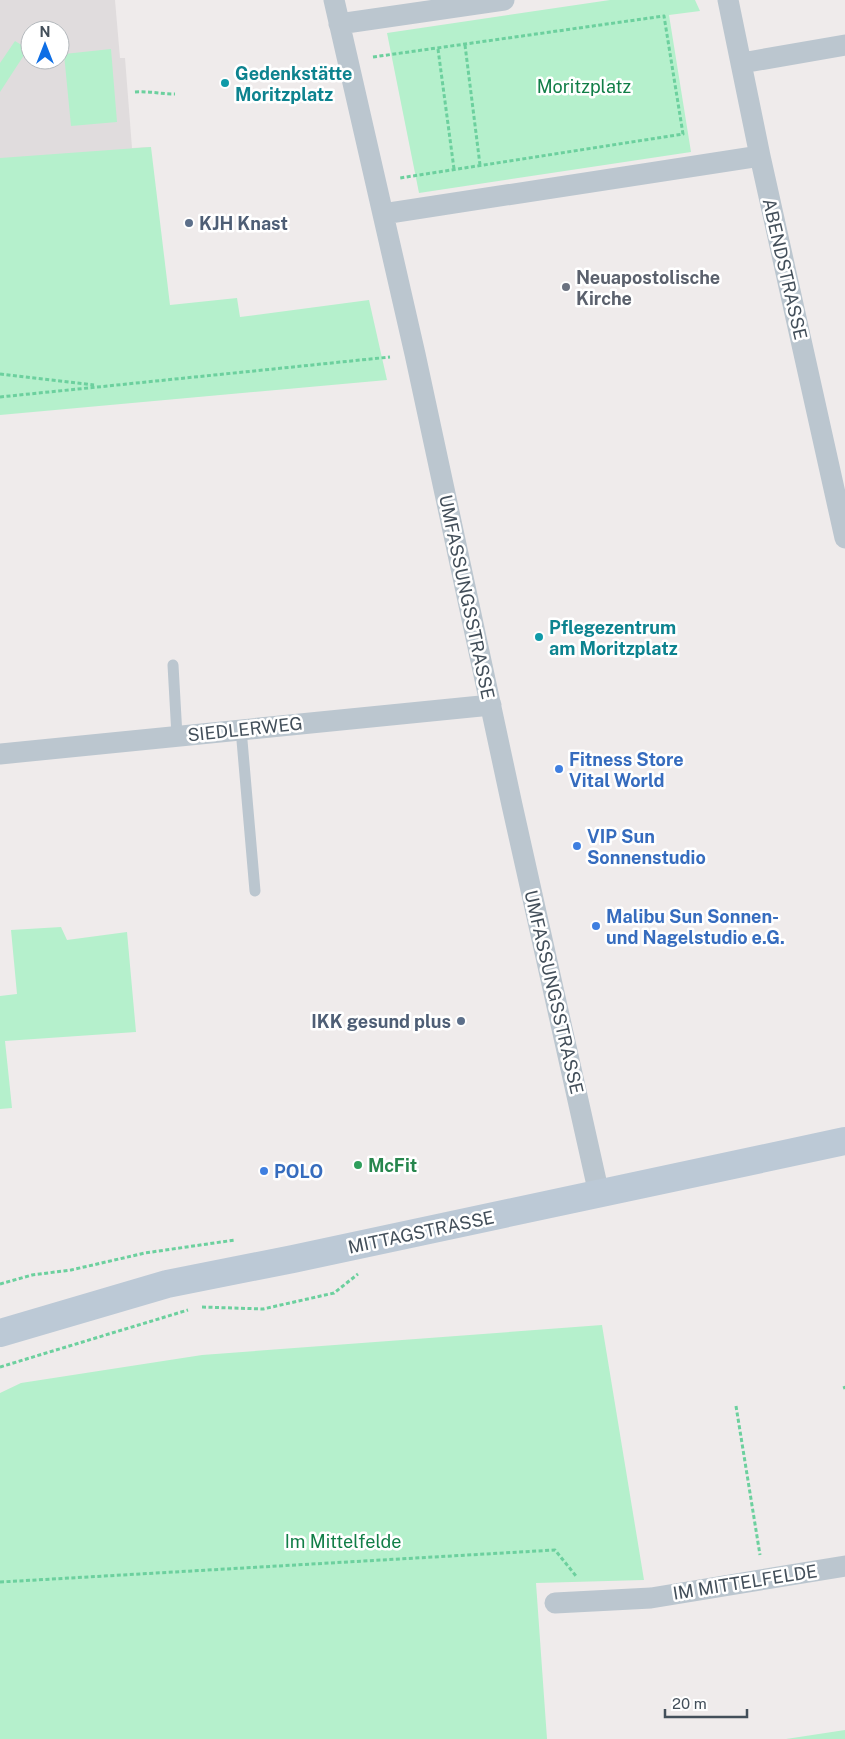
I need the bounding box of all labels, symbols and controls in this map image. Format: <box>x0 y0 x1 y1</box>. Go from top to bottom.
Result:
north arrow <box>20 20 70 70</box>
text: N <box>40 24 50 40</box>
place label: Gedenkstätte Moritzplatz <box>235 63 352 105</box>
park label: Moritzplatz <box>537 76 631 97</box>
marker: Gedenkstätte Moritzplatz <box>219 77 231 89</box>
street label: ABENDSTRASSE <box>758 196 812 342</box>
place label: KJH Knast <box>199 213 288 234</box>
marker: KJH Knast <box>183 217 195 229</box>
place label: Neuapostolische Kirche <box>576 267 720 309</box>
marker: Neuapostolische Kirche <box>560 281 572 293</box>
street label: UMFASSUNGSSTRASSE <box>435 493 499 701</box>
place label: Pflegezentrum am Moritzplatz <box>549 617 678 659</box>
marker: Pflegezentrum am Moritzplatz <box>533 631 545 643</box>
street label: SIEDLERWEG <box>186 713 304 745</box>
place label: Fitness Store Vital World <box>569 749 684 791</box>
marker: Fitness Store Vital World <box>553 763 565 775</box>
place label: VIP Sun Sonnenstudio <box>587 826 706 868</box>
marker: VIP Sun Sonnenstudio <box>571 840 583 852</box>
street label: UMFASSUNGSSTRASSE <box>520 888 588 1096</box>
place label: Malibu Sun Sonnen- und Nagelstudio e.G. <box>606 906 785 948</box>
marker: Malibu Sun Sonnen- und Nagelstudio e.G. <box>590 920 602 932</box>
place label: IKK gesund plus <box>311 1011 451 1032</box>
marker: IKK gesund plus <box>455 1015 467 1027</box>
place label: McFit <box>368 1155 417 1176</box>
marker: McFit <box>352 1159 364 1171</box>
place label: POLO <box>274 1161 323 1182</box>
marker: POLO <box>258 1165 270 1177</box>
street label: MITTAGSTRASSE <box>346 1206 496 1258</box>
park label: Im Mittelfelde <box>285 1531 401 1552</box>
street label: IM MITTELFELDE <box>671 1560 819 1604</box>
scale bar <box>665 1686 748 1718</box>
text: 20 m <box>672 1695 707 1712</box>

